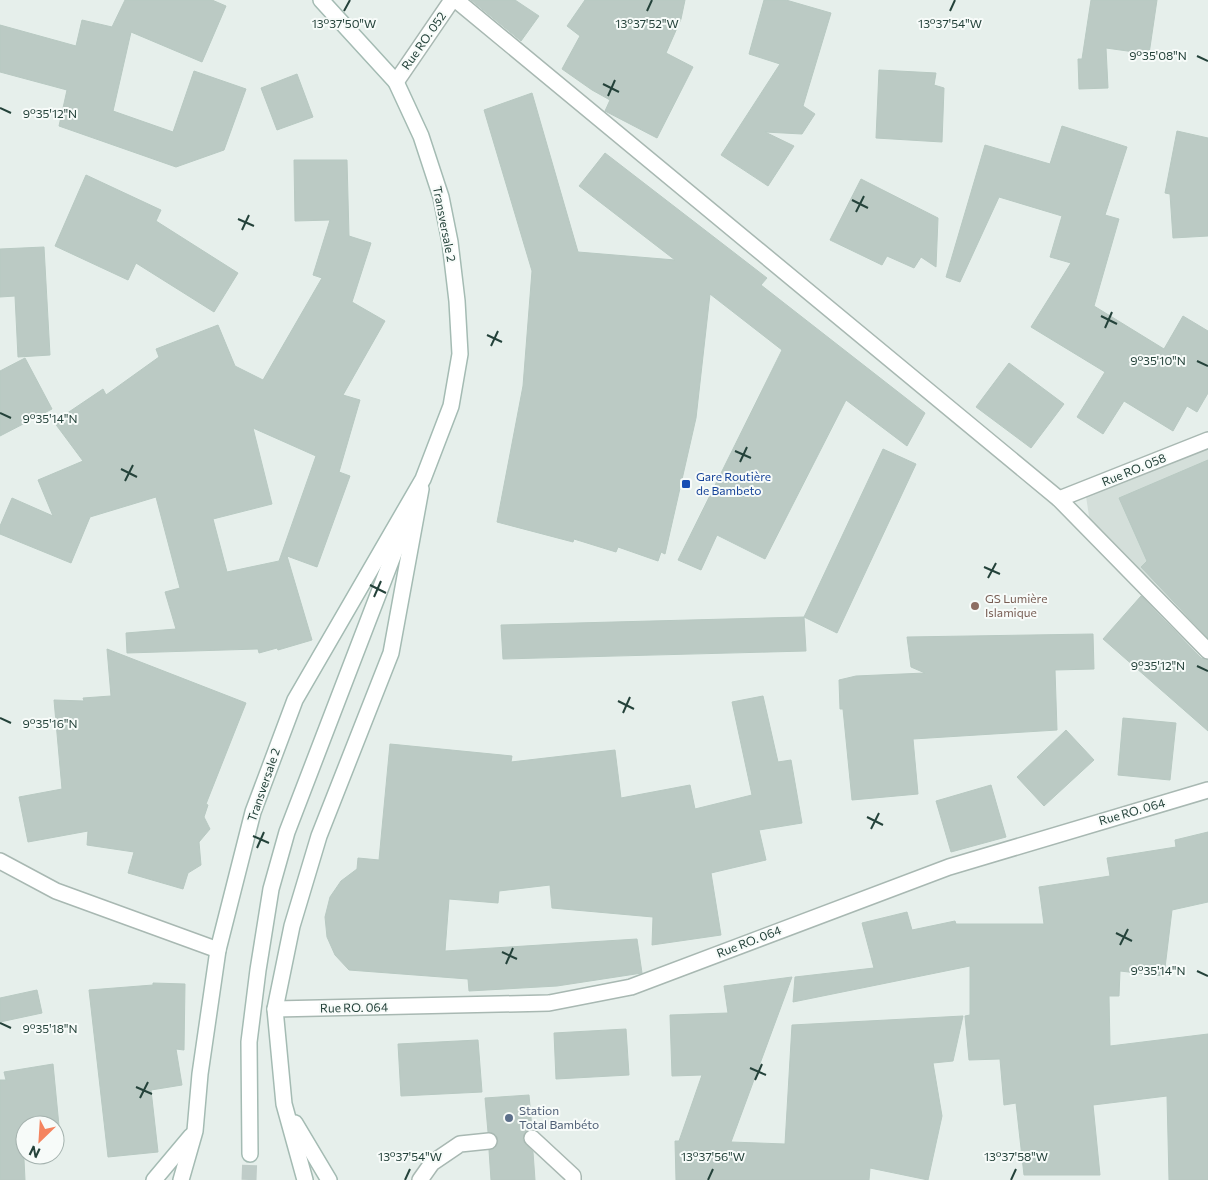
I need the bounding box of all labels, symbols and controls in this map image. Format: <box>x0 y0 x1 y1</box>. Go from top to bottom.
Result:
street label: Rue RO. 052 <box>398 9 448 72</box>
text: 13°37'50"W <box>312 16 376 30</box>
text: 13°37'52"W <box>615 16 679 30</box>
text: 13°37'54"W <box>918 16 982 30</box>
text: 9°35'08"N <box>1129 48 1187 62</box>
text: 9°35'12"N <box>23 106 77 120</box>
street label: Transversale 2 <box>431 185 459 263</box>
text: 9°35'10"N <box>1130 353 1186 367</box>
text: 9°35'14"N <box>23 411 77 425</box>
street label: Rue RO. 058 <box>1100 450 1168 488</box>
place label: Gare Routière de Bambeto <box>696 469 771 497</box>
marker: Gare Routière de Bambeto <box>680 478 692 490</box>
place label: GS Lumière Islamique <box>985 591 1048 619</box>
marker: GS Lumière Islamique <box>969 600 981 612</box>
text: 9°35'12"N <box>1131 658 1185 672</box>
text: 9°35'16"N <box>23 716 78 730</box>
street label: Transversale 2 <box>244 746 282 823</box>
street label: Rue RO. 064 <box>1097 795 1166 827</box>
street label: Rue RO. 064 <box>714 922 783 960</box>
text: 9°35'14"N <box>1131 963 1185 977</box>
street label: Rue RO. 064 <box>320 999 388 1015</box>
text: 9°35'18"N <box>23 1021 78 1035</box>
place label: Station Total Bambéto <box>519 1103 599 1131</box>
marker: Station Total Bambéto <box>503 1112 515 1124</box>
north arrow <box>15 1115 65 1165</box>
text: N <box>26 1142 43 1162</box>
text: 13°37'54"W <box>378 1149 442 1163</box>
text: 13°37'56"W <box>681 1149 745 1163</box>
text: 13°37'58"W <box>984 1149 1048 1163</box>

